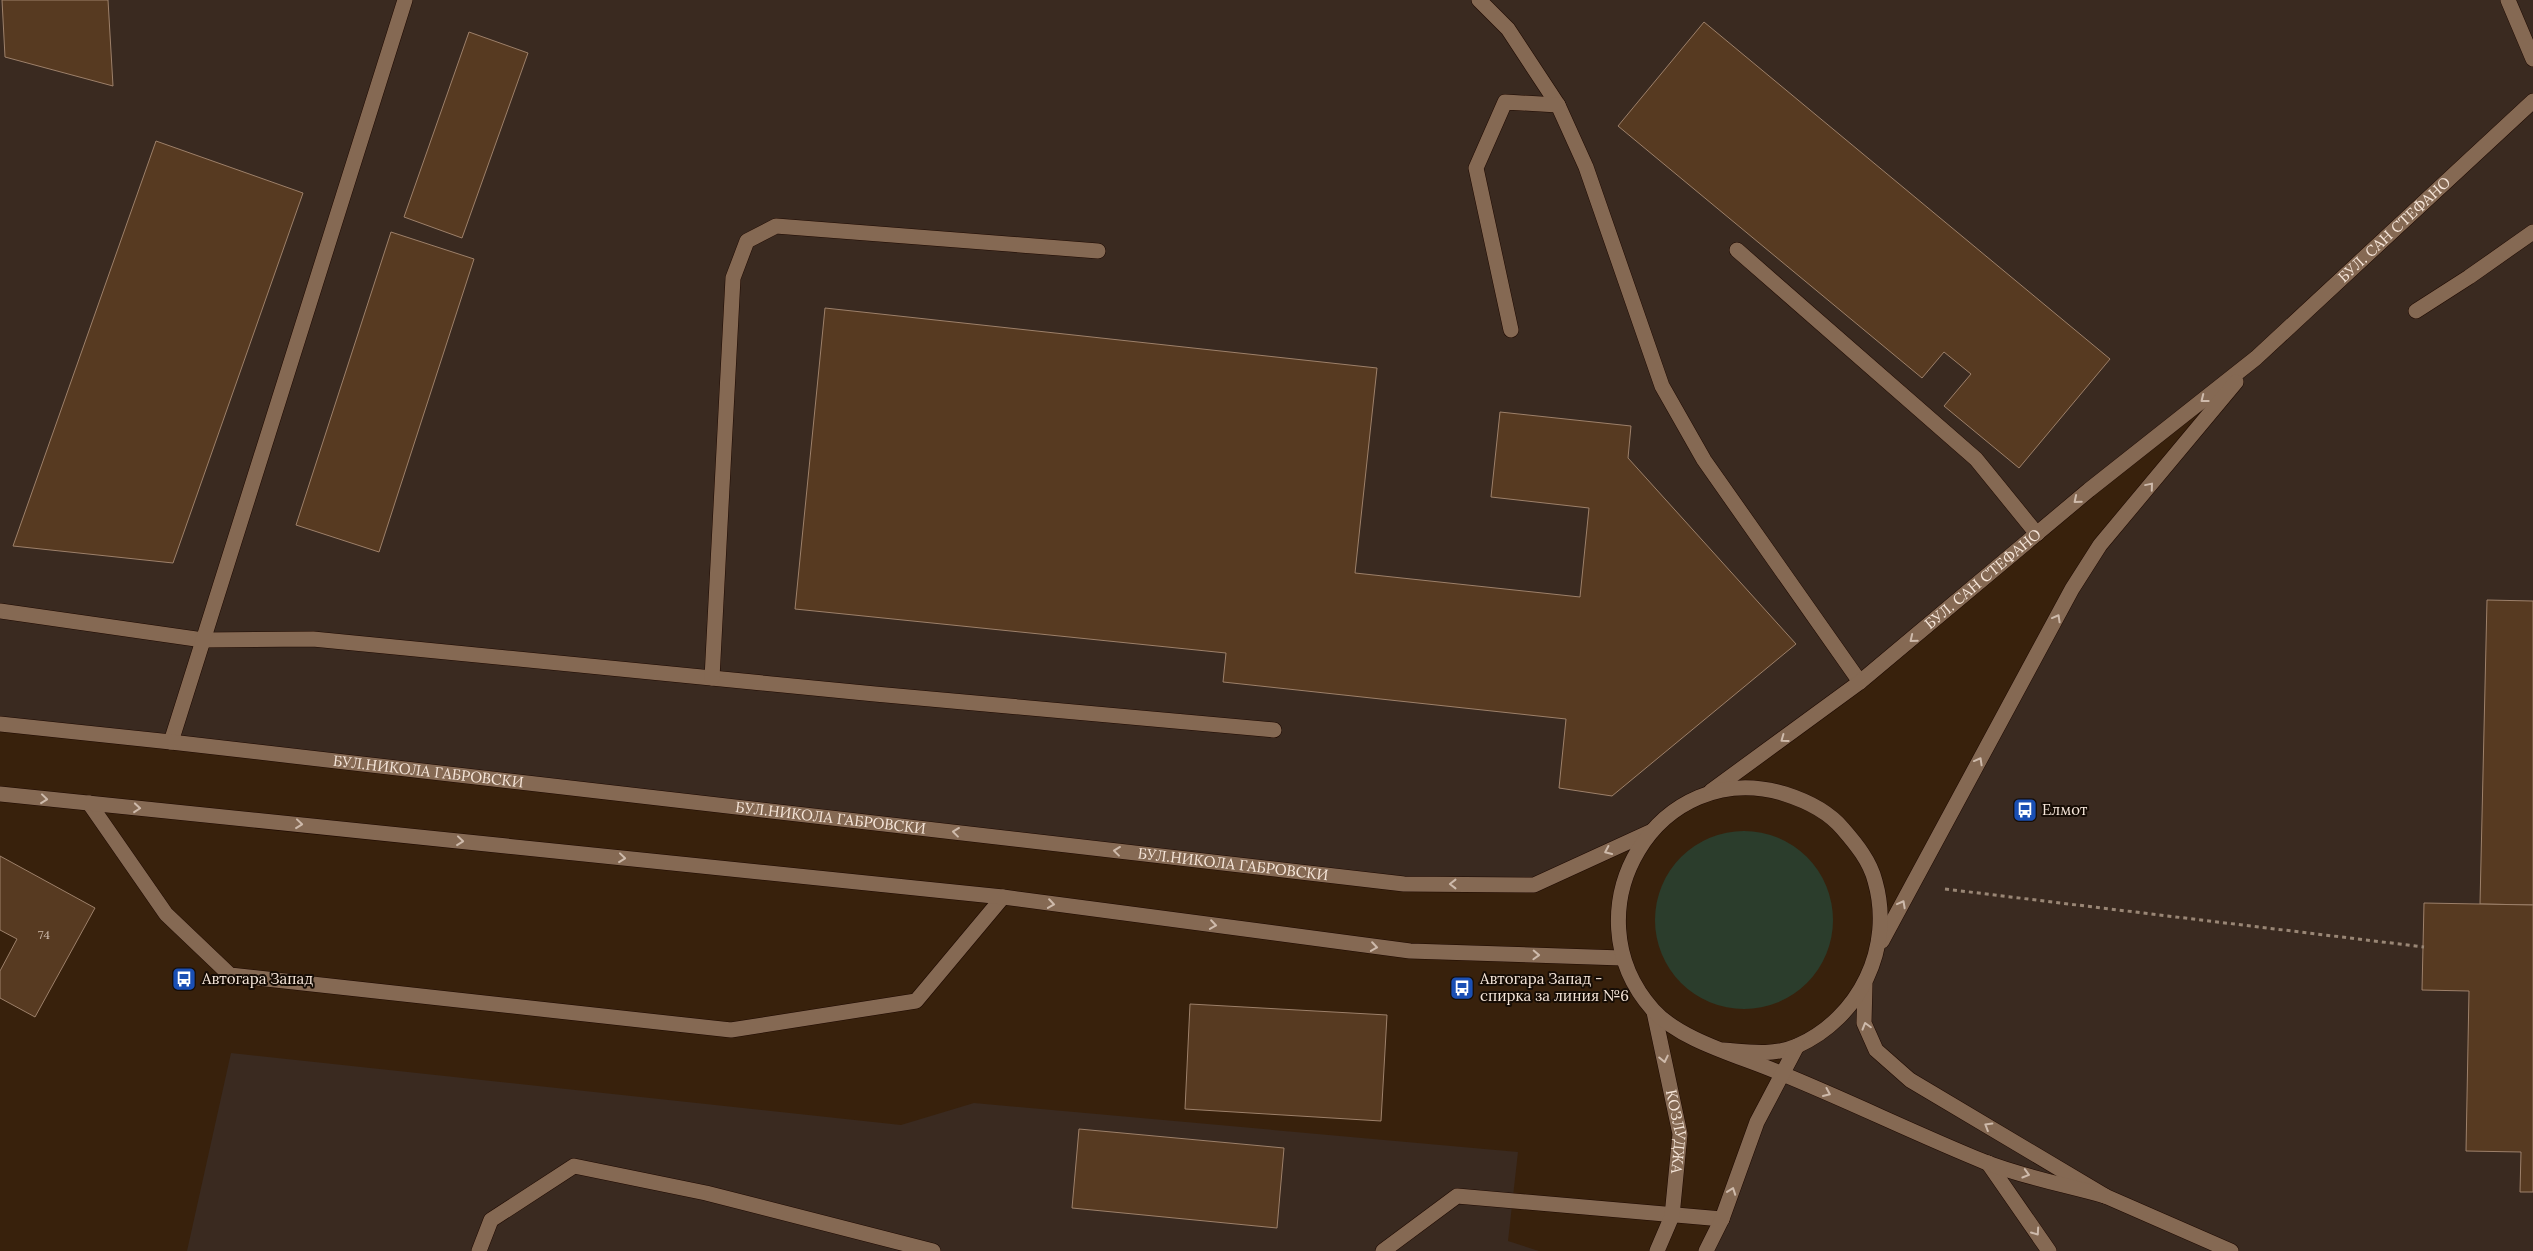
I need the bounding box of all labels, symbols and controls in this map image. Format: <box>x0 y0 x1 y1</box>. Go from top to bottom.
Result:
street label: БУЛ. САН СТЕФАНО <box>2334 172 2454 286</box>
one-way arrow <box>2201 393 2210 401</box>
one-way arrow <box>2144 482 2153 491</box>
one-way arrow <box>2074 494 2083 503</box>
street label: БУЛ. САН СТЕФАНО <box>1920 524 2045 633</box>
one-way arrow <box>2050 614 2060 623</box>
one-way arrow <box>1909 633 1918 642</box>
one-way arrow <box>1781 732 1790 742</box>
street label: БУЛ.НИКОЛА ГАБРОВСКИ <box>332 751 525 792</box>
one-way arrow <box>1973 757 1983 766</box>
one-way arrow <box>41 793 49 804</box>
street label: БУЛ.НИКОЛА ГАБРОВСКИ <box>734 797 927 838</box>
bus stop icon: Елмот <box>2012 797 2038 823</box>
place label: Елмот <box>2042 800 2088 819</box>
one-way arrow <box>133 802 141 813</box>
one-way arrow <box>295 818 303 829</box>
one-way arrow <box>952 827 960 838</box>
one-way arrow <box>457 835 465 846</box>
street label: БУЛ.НИКОЛА ГАБРОВСКИ <box>1137 843 1330 884</box>
one-way arrow <box>1604 845 1613 855</box>
one-way arrow <box>1113 846 1121 857</box>
one-way arrow <box>618 852 626 863</box>
one-way arrow <box>1449 879 1456 889</box>
one-way arrow <box>1047 898 1056 908</box>
one-way arrow <box>1896 900 1906 909</box>
one-way arrow <box>1209 919 1217 930</box>
house number: 74 <box>38 927 50 942</box>
one-way arrow <box>1369 941 1378 951</box>
one-way arrow <box>1532 950 1540 960</box>
bus stop icon: Автогара Запад <box>171 966 197 992</box>
place label: Автогара Запад <box>201 969 313 988</box>
place label: Автогара Запад - спирка за линия №6 <box>1479 969 1629 1005</box>
bus stop icon: Автогара Запад - спирка за линия №6 <box>1449 975 1475 1001</box>
one-way arrow <box>1862 1022 1872 1031</box>
one-way arrow <box>1659 1055 1669 1064</box>
one-way arrow <box>1822 1087 1831 1098</box>
street label: КОЗЛУДЖА <box>1662 1088 1690 1175</box>
one-way arrow <box>1985 1123 1994 1133</box>
one-way arrow <box>2021 1168 2030 1178</box>
one-way arrow <box>1727 1187 1737 1195</box>
one-way arrow <box>2030 1226 2039 1236</box>

